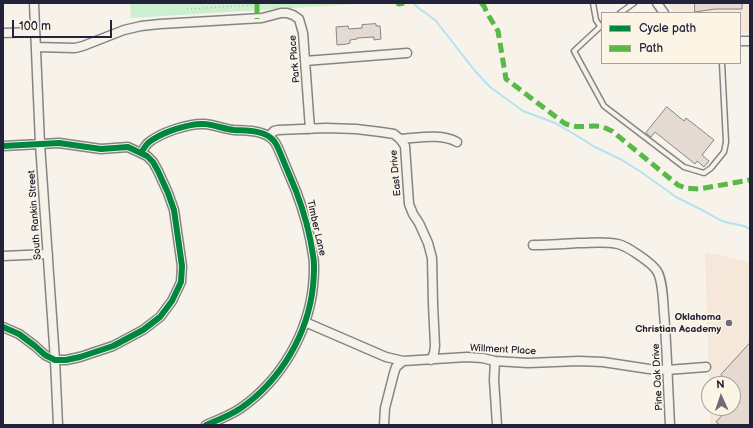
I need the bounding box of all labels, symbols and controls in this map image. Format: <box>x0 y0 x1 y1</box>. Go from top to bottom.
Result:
scale bar <box>14 12 114 38</box>
legend <box>601 12 741 64</box>
text: 100 m <box>19 19 51 34</box>
text: Cycle path <box>639 21 696 36</box>
street label: Park Place <box>287 35 303 83</box>
text: Path <box>639 41 663 56</box>
street label: East Drive <box>388 149 404 197</box>
street label: South Rankin Street <box>26 170 44 260</box>
street label: Timber Lane <box>304 199 328 257</box>
place label: Oklahoma Christian Academy <box>635 311 721 334</box>
marker: Oklahoma Christian Academy <box>724 318 734 328</box>
street label: Willment Place <box>470 342 536 358</box>
street label: Pine Oak Drive <box>650 343 666 411</box>
north arrow <box>701 376 741 416</box>
text: N <box>716 378 725 391</box>

